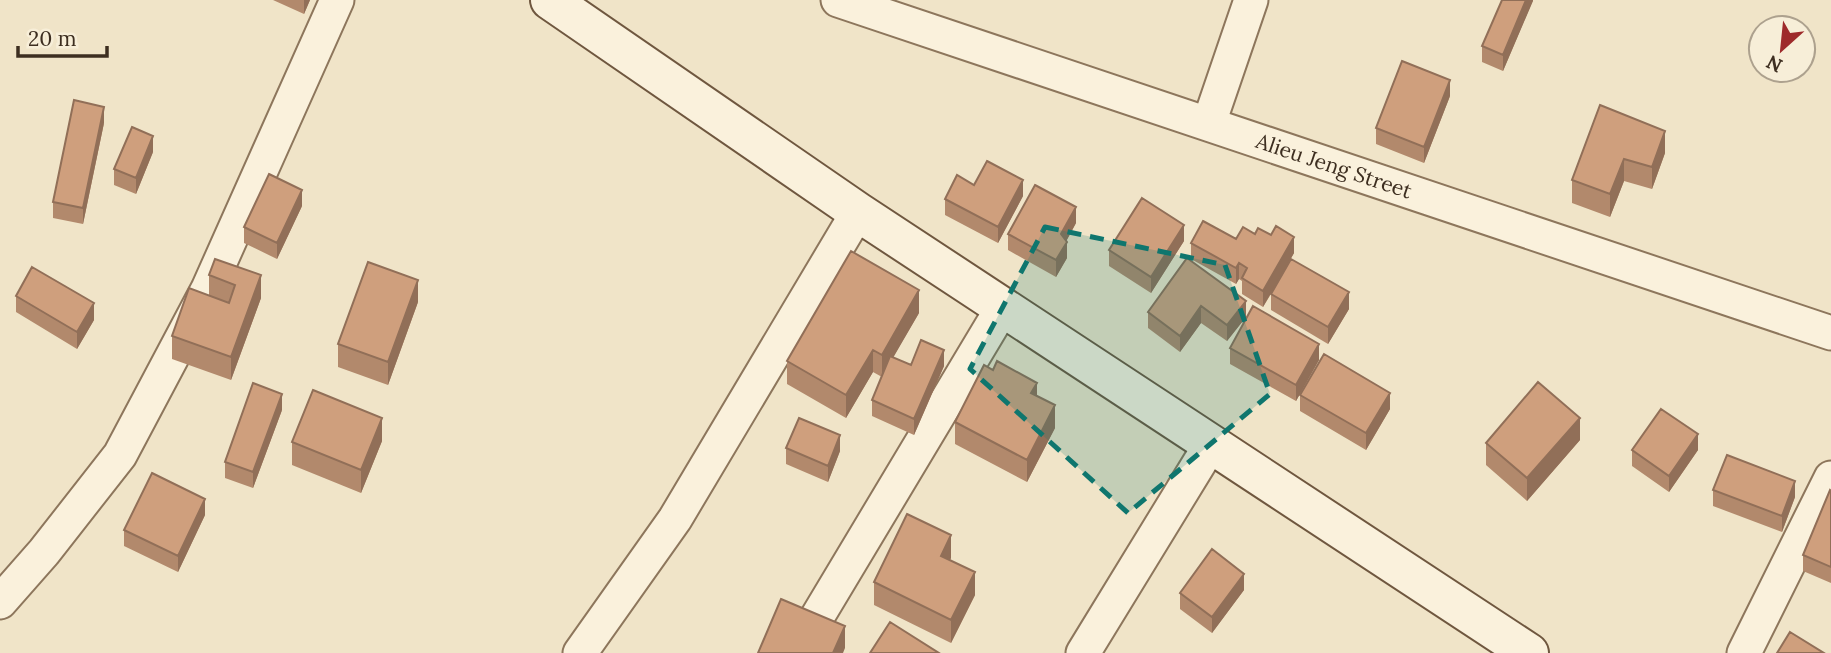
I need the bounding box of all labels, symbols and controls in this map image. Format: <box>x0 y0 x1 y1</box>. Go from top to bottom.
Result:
scale bar <box>18 14 107 58</box>
north arrow <box>1747 14 1817 84</box>
text: 20 m <box>28 25 77 52</box>
text: N <box>1762 50 1786 78</box>
street label: Alieu Jeng Street <box>1252 127 1416 205</box>

